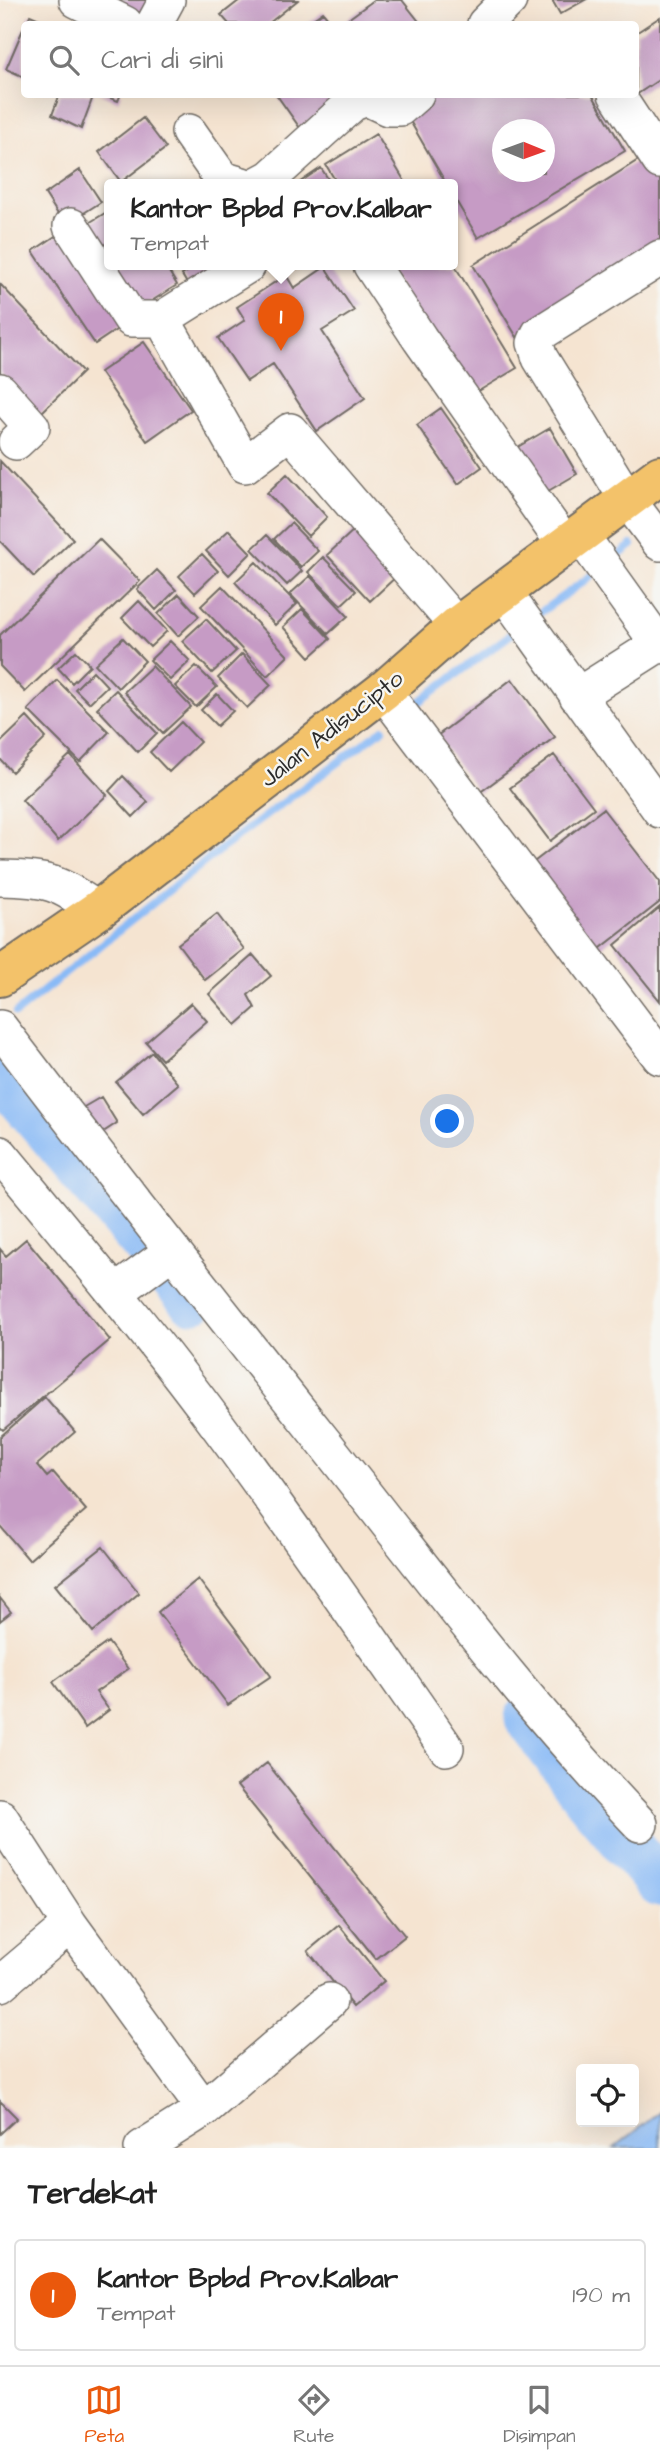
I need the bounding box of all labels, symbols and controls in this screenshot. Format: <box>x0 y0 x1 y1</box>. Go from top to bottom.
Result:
search box <box>21 21 639 98</box>
icon: search <box>45 41 83 79</box>
text: Cari di sini <box>101 42 223 78</box>
north arrow <box>492 119 555 182</box>
popup <box>104 179 458 270</box>
text: Kantor Bpbd Prov.Kalbar <box>130 191 432 227</box>
text: Tempat <box>130 227 209 259</box>
pin: 1 <box>258 293 304 351</box>
street label: Jalan Adisucipto <box>253 662 411 796</box>
your location <box>430 1104 464 1138</box>
map controls <box>576 2064 639 2127</box>
button: locate <box>576 2064 639 2127</box>
text: Terdekat <box>28 2173 157 2215</box>
text: Kantor Bpbd Prov.Kalbar <box>97 2261 398 2297</box>
text: 1 <box>52 2279 54 2311</box>
text: 190 m <box>572 2279 630 2311</box>
text: Tempat <box>97 2297 175 2329</box>
tab: Peta <box>84 2381 124 2450</box>
tab: Rute <box>293 2381 334 2450</box>
tab: Disimpan <box>503 2381 576 2450</box>

